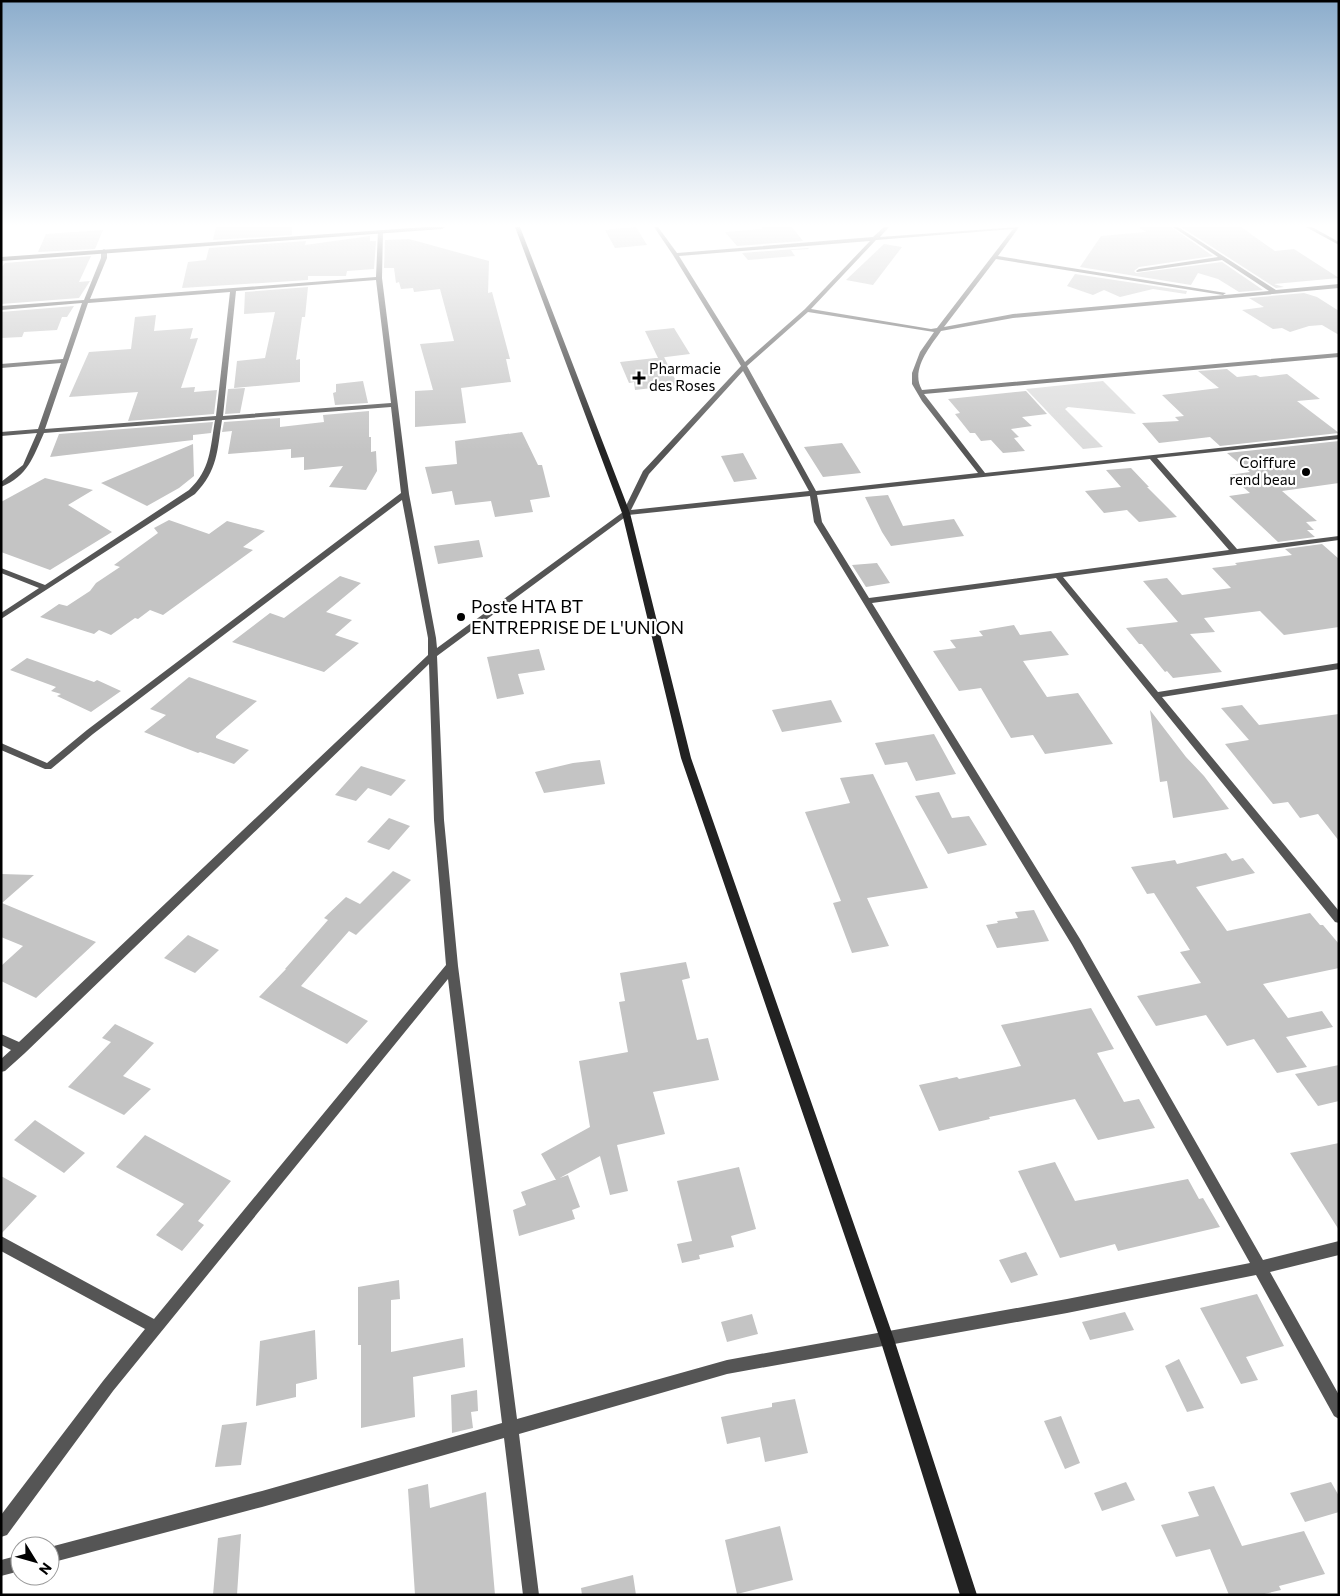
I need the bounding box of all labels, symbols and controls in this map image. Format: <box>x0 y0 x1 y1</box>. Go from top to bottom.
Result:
place label: Pharmacie des Roses <box>649 359 721 394</box>
marker: Pharmacie des Roses <box>633 372 645 384</box>
place label: Coiffure rend beau <box>1229 453 1296 488</box>
marker: Coiffure rend beau <box>1300 466 1312 478</box>
place label: Poste HTA BT ENTREPRISE DE L'UNION <box>471 595 684 638</box>
marker: Poste HTA BT ENTREPRISE DE L'UNION <box>455 611 467 623</box>
north arrow <box>10 1536 60 1586</box>
text: N <box>36 1560 56 1578</box>

